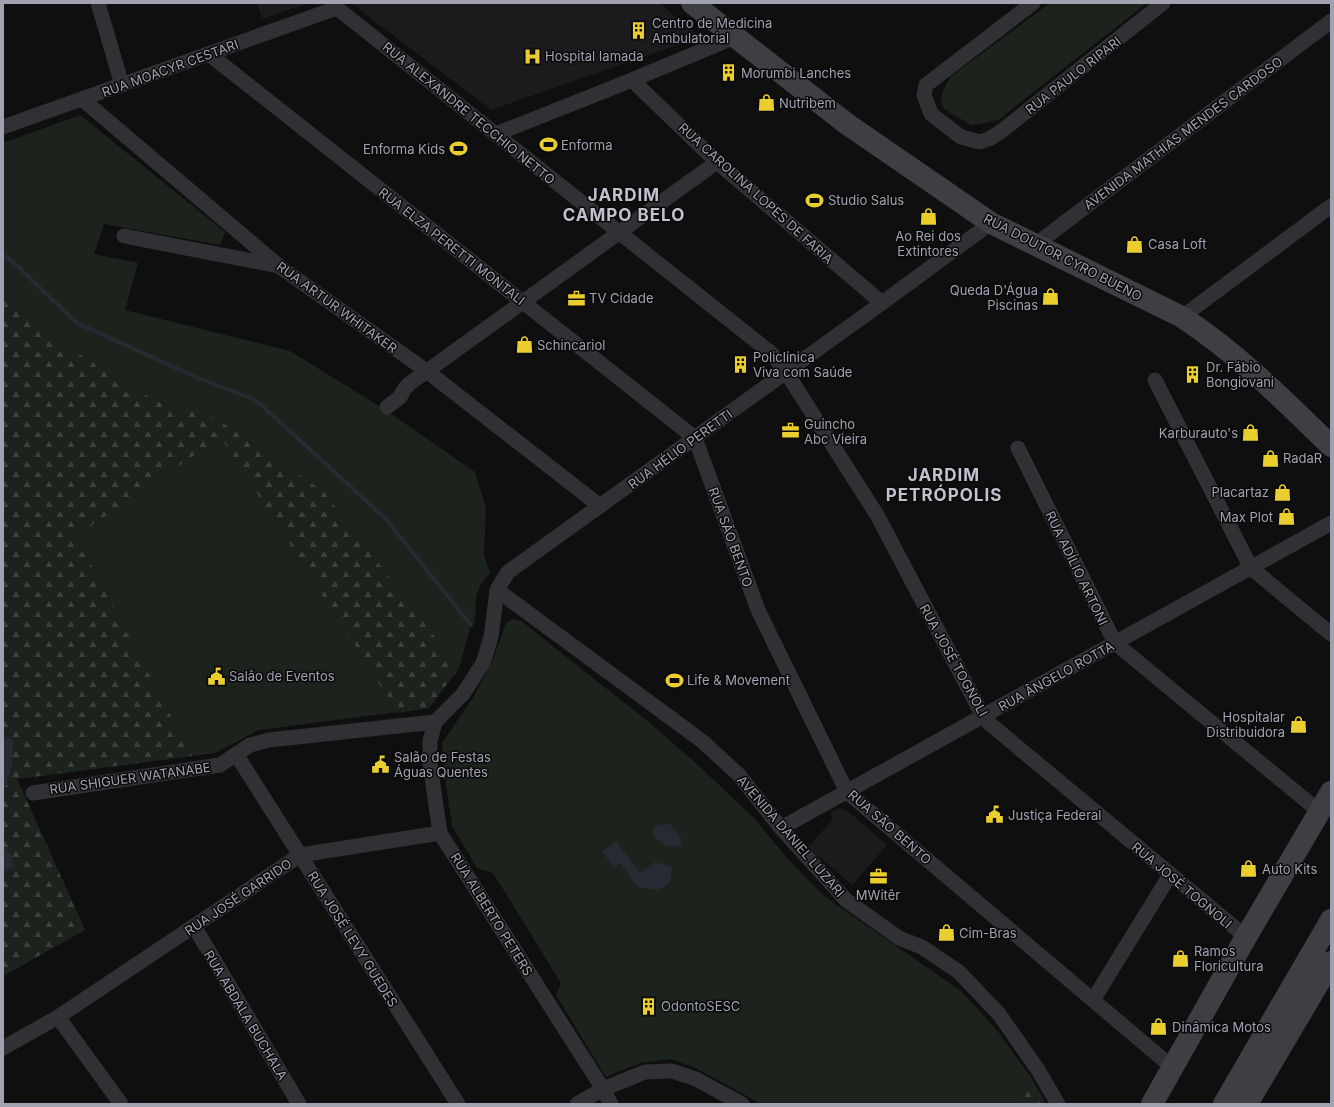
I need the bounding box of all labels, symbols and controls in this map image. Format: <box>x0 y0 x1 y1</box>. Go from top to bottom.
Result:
place label: Centro de Medicina Ambulatorial <box>652 15 772 46</box>
building icon: Centro de Medicina Ambulatorial <box>629 20 649 40</box>
street label: RUA PAULO RIPARI <box>1022 33 1124 117</box>
street label: RUA MOACYR CESTARI <box>99 36 241 100</box>
street label: RUA ALEXANDRE TECCHIO NETTO <box>380 38 559 188</box>
hospital icon: Hospital Iamada <box>522 46 542 66</box>
place label: Hospital Iamada <box>545 48 644 64</box>
street label: AVENIDA MATHIAS MENDES CARDOSO <box>1081 53 1286 213</box>
building icon: Morumbi Lanches <box>718 63 738 83</box>
place label: Morumbi Lanches <box>741 65 851 81</box>
shop icon: Nutribem <box>756 93 776 113</box>
place label: Nutribem <box>779 95 836 111</box>
street label: RUA CAROLINA LOPES DE FARIA <box>675 119 837 267</box>
sports icon: Enforma <box>538 135 558 155</box>
place label: Enforma <box>561 137 613 153</box>
sports icon: Enforma Kids <box>448 139 468 159</box>
place label: Enforma Kids <box>363 141 445 157</box>
street label: RUA ELZA PERETTI MONTALI <box>376 184 528 308</box>
district label: JARDIM CAMPO BELO <box>563 185 685 225</box>
sports icon: Studio Salus <box>805 190 825 210</box>
place label: Studio Salus <box>828 192 904 208</box>
shop icon: Ao Rei dos Extintores <box>918 207 938 227</box>
street label: RUA DOUTOR CYRO BUENO <box>981 210 1145 304</box>
place label: Ao Rei dos Extintores <box>895 228 961 259</box>
shop icon: Casa Loft <box>1125 234 1145 254</box>
place label: Casa Loft <box>1148 236 1206 252</box>
street label: RUA ARTUR WHITAKER <box>274 258 400 356</box>
place label: Queda D'Água Piscinas <box>950 282 1038 313</box>
shop icon: Queda D'Água Piscinas <box>1041 287 1061 307</box>
office icon: TV Cidade <box>566 288 586 308</box>
place label: TV Cidade <box>589 290 653 306</box>
shop icon: Schincariol <box>514 335 534 355</box>
place label: Schincariol <box>537 337 605 353</box>
place label: Policlínica Viva com Saúde <box>753 349 852 380</box>
building icon: Policlínica Viva com Saúde <box>730 354 750 374</box>
place label: Dr. Fábio Bongiovani <box>1206 359 1274 390</box>
building icon: Dr. Fábio Bongiovani <box>1183 364 1203 384</box>
street label: RUA HÉLIO PERETTI <box>625 406 735 492</box>
place label: Guincho Abc Vieira <box>804 416 867 447</box>
office icon: Guincho Abc Vieira <box>781 421 801 441</box>
shop icon: Karburauto's <box>1241 423 1261 443</box>
place label: Karburauto's <box>1159 425 1238 441</box>
shop icon: RadaR <box>1260 448 1280 468</box>
place label: RadaR <box>1283 450 1322 466</box>
district label: JARDIM PETRÓPOLIS <box>886 465 1002 505</box>
shop icon: Placartaz <box>1272 482 1292 502</box>
place label: Placartaz <box>1212 484 1269 500</box>
street label: RUA SÃO BENTO <box>706 485 756 589</box>
shop icon: Max Plot <box>1276 507 1296 527</box>
street label: RUA ADÍLIO ARTONI <box>1042 508 1112 628</box>
place label: Max Plot <box>1220 509 1273 525</box>
street label: RUA JOSÉ TOGNOLI <box>917 601 991 719</box>
street label: RUA ÂNGELO ROTTA <box>995 638 1117 714</box>
public building icon: Salão de Eventos <box>206 666 226 686</box>
place label: Salão de Eventos <box>229 668 335 684</box>
sports icon: Life & Movement <box>664 670 684 690</box>
place label: Life & Movement <box>687 672 790 688</box>
place label: Hospitalar Distribuidora <box>1206 709 1285 740</box>
shop icon: Hospitalar Distribuidora <box>1288 714 1308 734</box>
place label: Salão de Festas Águas Quentes <box>394 749 491 780</box>
public building icon: Salão de Festas Águas Quentes <box>371 754 391 774</box>
street label: RUA SHIGUER WATANABE <box>48 759 212 797</box>
street label: AVENIDA DANIEL LUZARI <box>734 772 848 900</box>
street label: RUA SÃO BENTO <box>845 787 935 867</box>
public building icon: Justiça Federal <box>985 805 1005 825</box>
place label: Justiça Federal <box>1008 807 1102 823</box>
street label: RUA JOSÉ TOGNOLI <box>1129 838 1235 932</box>
street label: RUA ALBERTO PETERS <box>448 850 536 978</box>
street label: RUA JOSÉ GARRIDO <box>181 855 295 939</box>
shop icon: Auto Kits <box>1239 859 1259 879</box>
place label: Auto Kits <box>1262 861 1317 877</box>
office icon: MWitêr <box>868 866 888 886</box>
street label: RUA JOSÉ LEVY GUEDES <box>305 868 401 1010</box>
place label: MWitêr <box>856 887 900 903</box>
shop icon: Cim-Bras <box>936 923 956 943</box>
place label: Cim-Bras <box>959 925 1017 941</box>
place label: Ramos Floricultura <box>1194 943 1263 974</box>
street label: RUA ABDALA BUCHALA <box>201 947 291 1083</box>
shop icon: Ramos Floricultura <box>1171 948 1191 968</box>
building icon: OdontoSESC <box>638 996 658 1016</box>
place label: OdontoSESC <box>661 998 740 1014</box>
shop icon: Dinâmica Motos <box>1149 1017 1169 1037</box>
place label: Dinâmica Motos <box>1172 1019 1271 1035</box>

